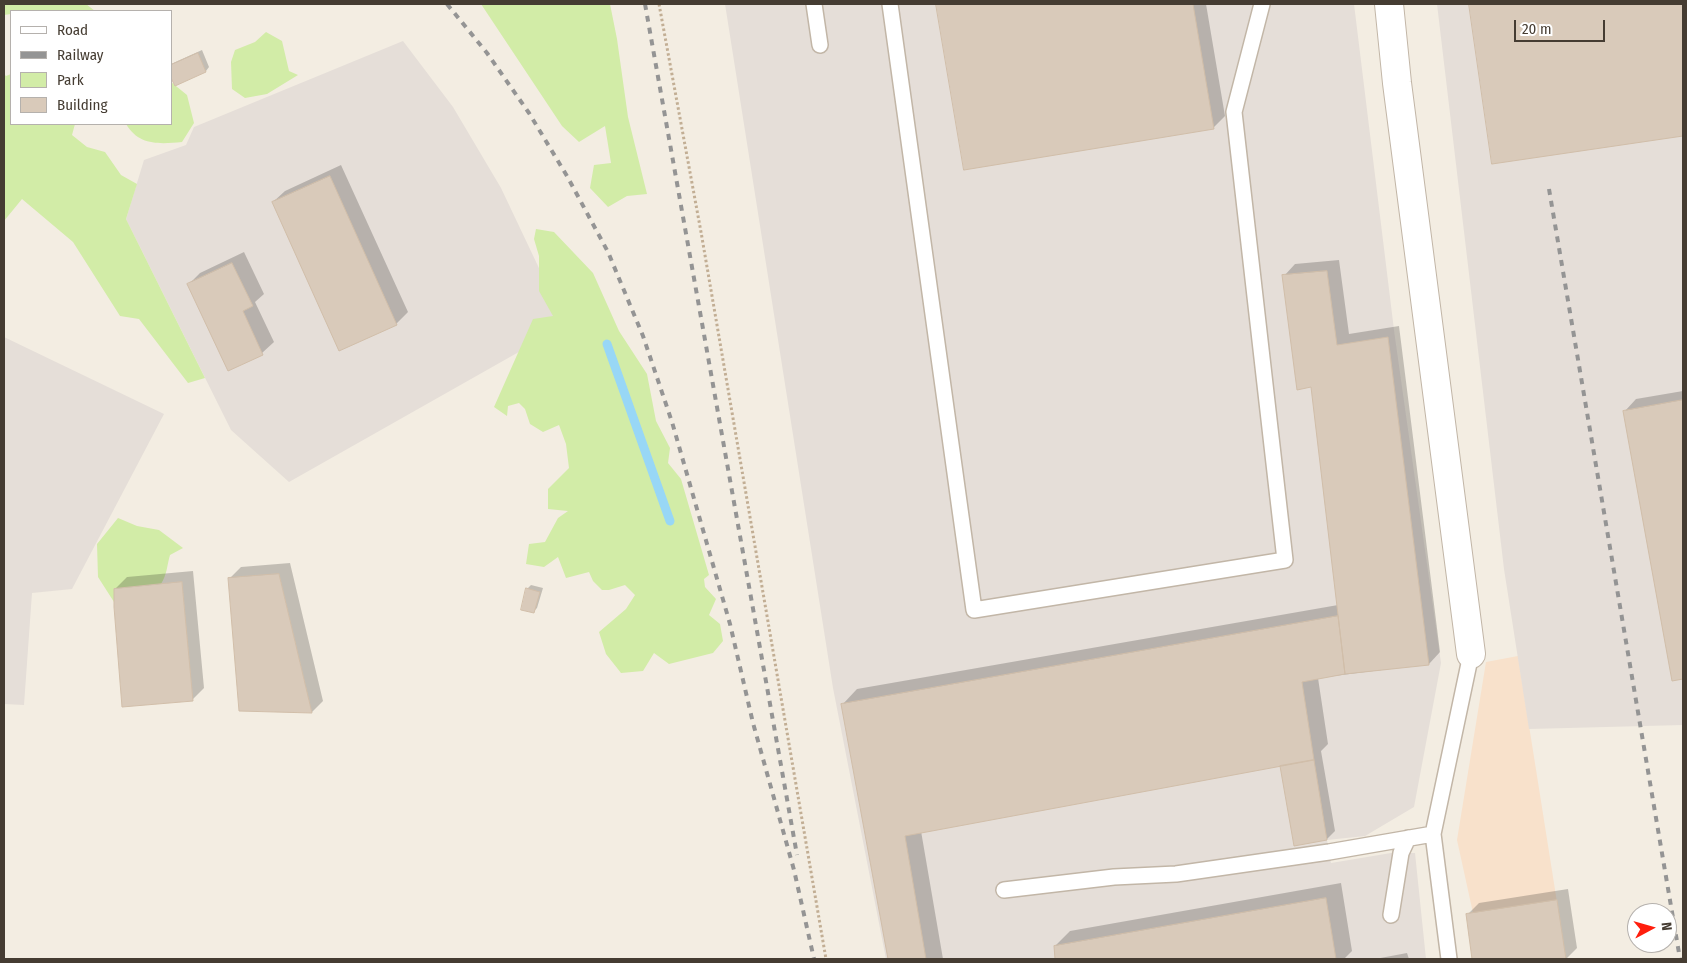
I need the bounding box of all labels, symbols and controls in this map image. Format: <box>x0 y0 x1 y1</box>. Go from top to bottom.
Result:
legend <box>10 10 172 125</box>
scale bar <box>1517 10 1608 42</box>
text: 20 m <box>1522 20 1552 38</box>
text: Road <box>57 21 88 39</box>
text: Railway <box>57 46 104 64</box>
text: Park <box>57 71 84 89</box>
text: Building <box>57 96 108 114</box>
north arrow <box>1627 903 1677 953</box>
text: N <box>1658 921 1675 932</box>

